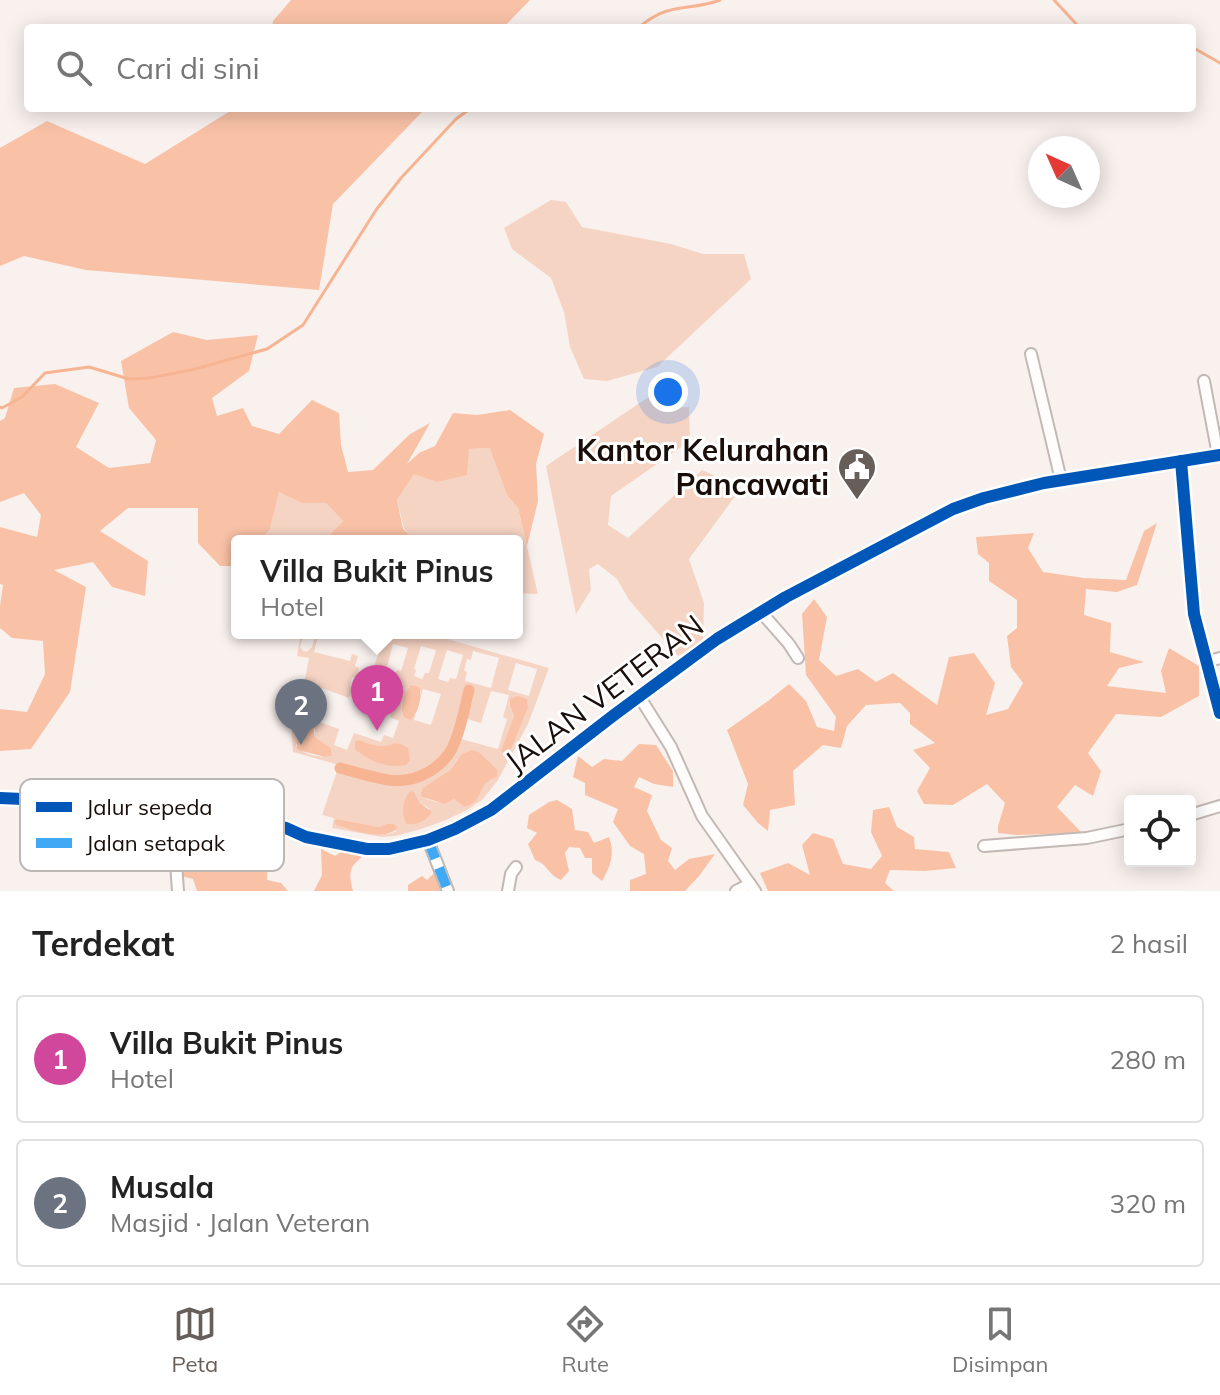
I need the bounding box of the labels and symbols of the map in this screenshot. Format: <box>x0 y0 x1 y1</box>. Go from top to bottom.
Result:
north arrow <box>1028 136 1100 208</box>
your location <box>648 372 688 412</box>
place label: Kantor Kelurahan Pancawati <box>577 431 829 503</box>
public building icon: Kantor Kelurahan Pancawati <box>836 446 878 501</box>
street label: JALAN VETERAN <box>497 606 711 780</box>
pin: 1 <box>351 665 403 731</box>
pin: 2 <box>275 679 327 745</box>
legend <box>20 779 284 871</box>
text: Jalur sepeda <box>86 793 213 821</box>
text: Jalan setapak <box>86 829 226 857</box>

